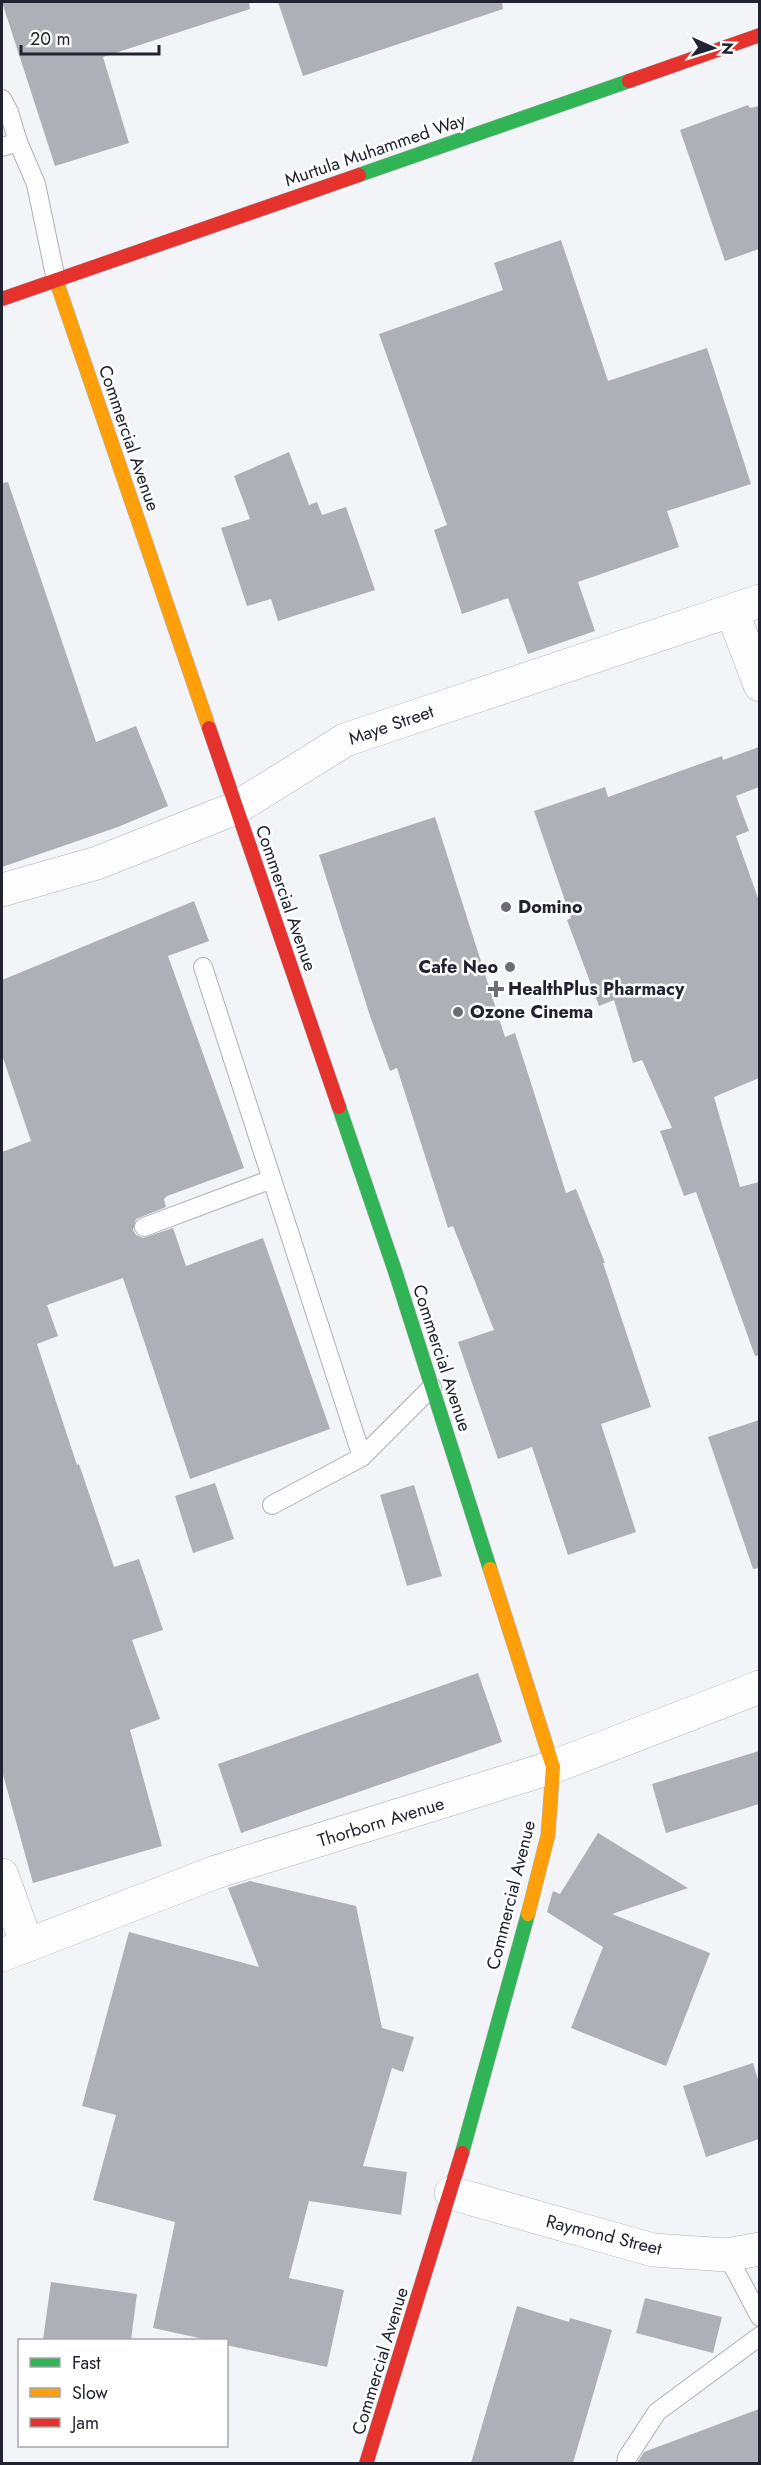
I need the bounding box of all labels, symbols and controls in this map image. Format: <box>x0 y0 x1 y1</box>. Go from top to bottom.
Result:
scale bar <box>21 18 159 56</box>
north arrow <box>683 18 743 78</box>
text: 20 m <box>30 26 70 52</box>
text: N <box>716 42 739 56</box>
street label: Murtula Muhammed Way <box>281 107 469 193</box>
street label: Commercial Avenue <box>92 361 166 515</box>
street label: Maye Street <box>345 698 438 752</box>
street label: Commercial Avenue <box>249 821 323 975</box>
place label: Domino <box>518 894 583 920</box>
marker: Domino <box>499 900 513 914</box>
place label: Cafe Neo <box>419 954 498 980</box>
marker: Cafe Neo <box>503 960 517 974</box>
place label: HealthPlus Pharmacy <box>508 976 685 1002</box>
marker: HealthPlus Pharmacy <box>489 982 503 996</box>
place label: Ozone Cinema <box>470 999 593 1025</box>
marker: Ozone Cinema <box>451 1005 465 1019</box>
street label: Commercial Avenue <box>406 1281 478 1435</box>
street label: Thorborn Avenue <box>315 1790 447 1854</box>
street label: Commercial Avenue <box>480 1818 542 1972</box>
street label: Raymond Street <box>543 2208 665 2262</box>
street label: Commercial Avenue <box>345 2284 415 2438</box>
legend <box>18 2339 228 2447</box>
text: Fast <box>72 2350 101 2376</box>
text: Slow <box>72 2380 109 2406</box>
text: Jam <box>70 2410 99 2436</box>

